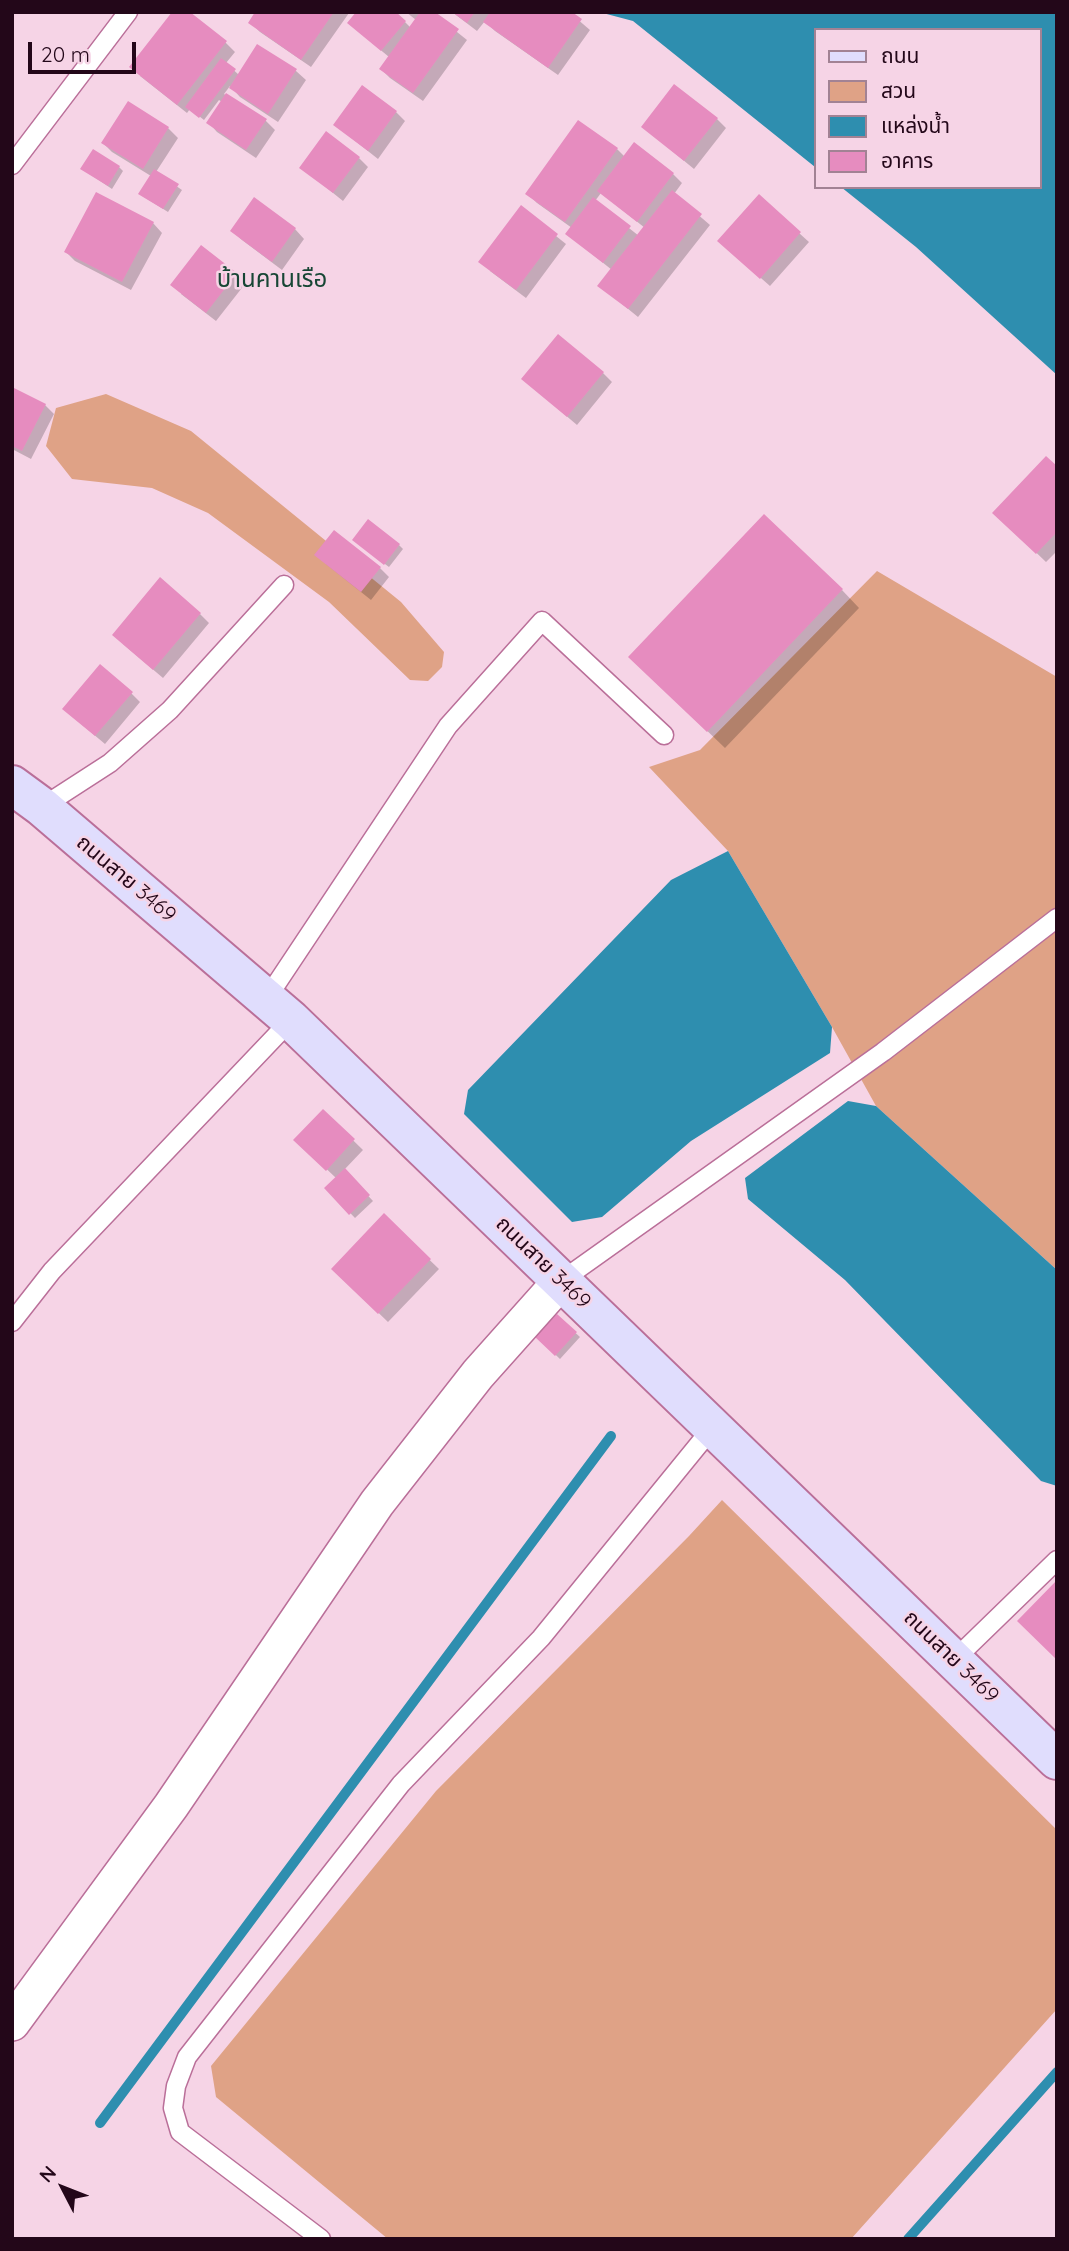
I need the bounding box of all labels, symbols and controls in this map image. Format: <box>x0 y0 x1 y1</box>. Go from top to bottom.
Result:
scale bar <box>32 28 140 72</box>
legend <box>814 28 1041 189</box>
text: 20 m <box>41 41 90 67</box>
text: ถนน <box>881 42 919 68</box>
text: สวน <box>881 77 916 103</box>
text: แหล่งน้ำ <box>881 112 950 138</box>
text: อาคาร <box>881 147 933 173</box>
district label: บ้านคานเรือ <box>217 266 327 294</box>
street label: ถนนสาย 3469 <box>71 830 181 928</box>
street label: ถนนสาย 3469 <box>490 1211 596 1315</box>
street label: ถนนสาย 3469 <box>898 1605 1004 1709</box>
north arrow <box>28 2153 98 2223</box>
text: N <box>34 2161 61 2187</box>

